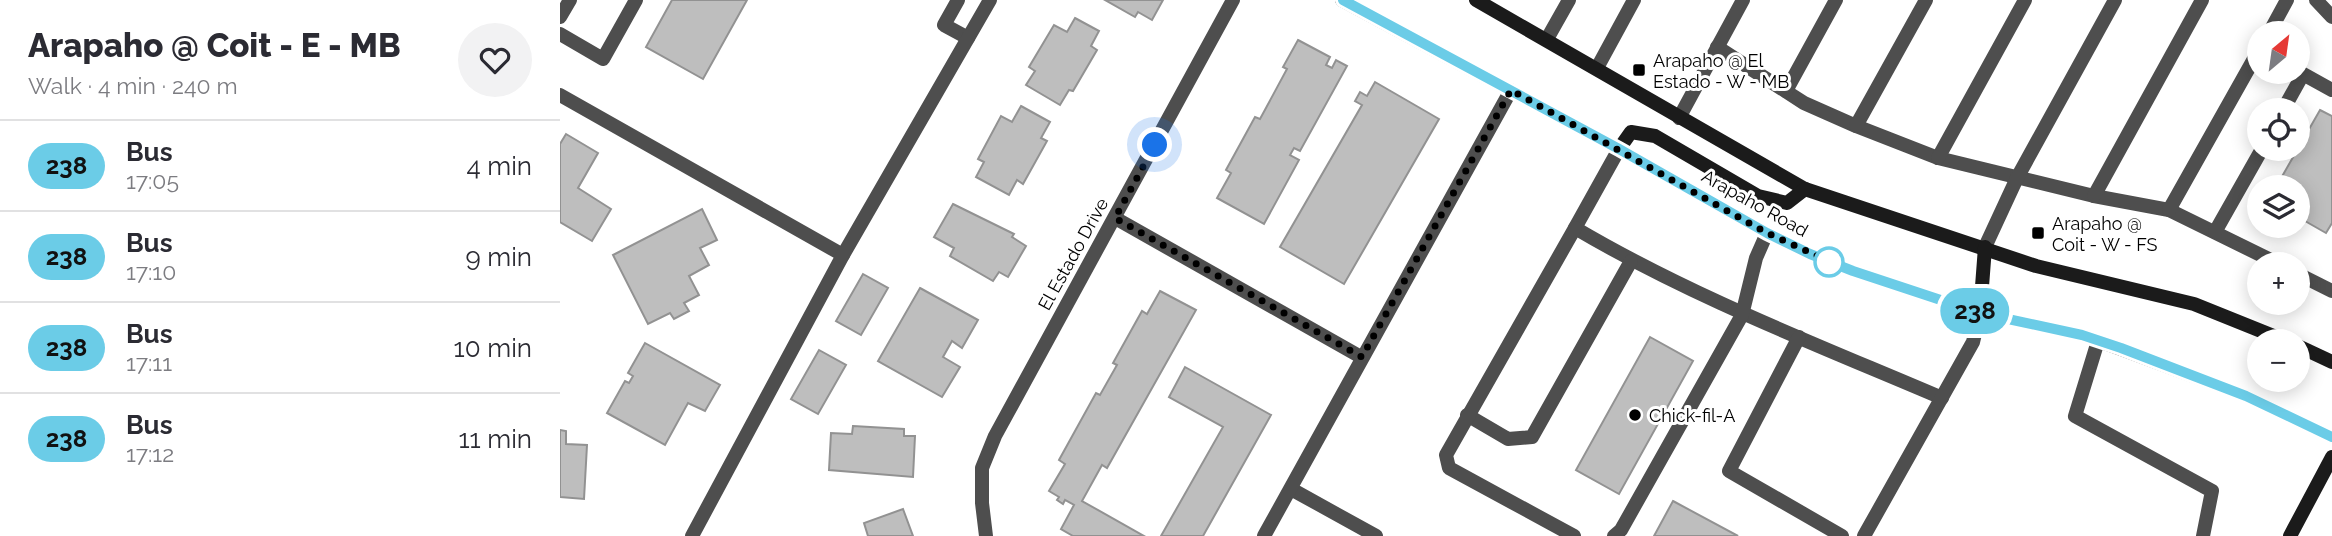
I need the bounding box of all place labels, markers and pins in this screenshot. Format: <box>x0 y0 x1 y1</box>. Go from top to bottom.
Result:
place label: Arapaho @ El Estado - W - MB <box>1653 50 1789 92</box>
marker: Arapaho @ El Estado - W - MB <box>1631 62 1647 78</box>
place label: Arapaho @ Coit - W - FS <box>2052 213 2157 255</box>
marker: Arapaho @ Coit - W - FS <box>2030 225 2046 241</box>
unlabelled marker <box>1814 247 1844 277</box>
place label: Chick-fil-A <box>1649 405 1735 426</box>
marker: Chick-fil-A <box>1627 407 1643 423</box>

